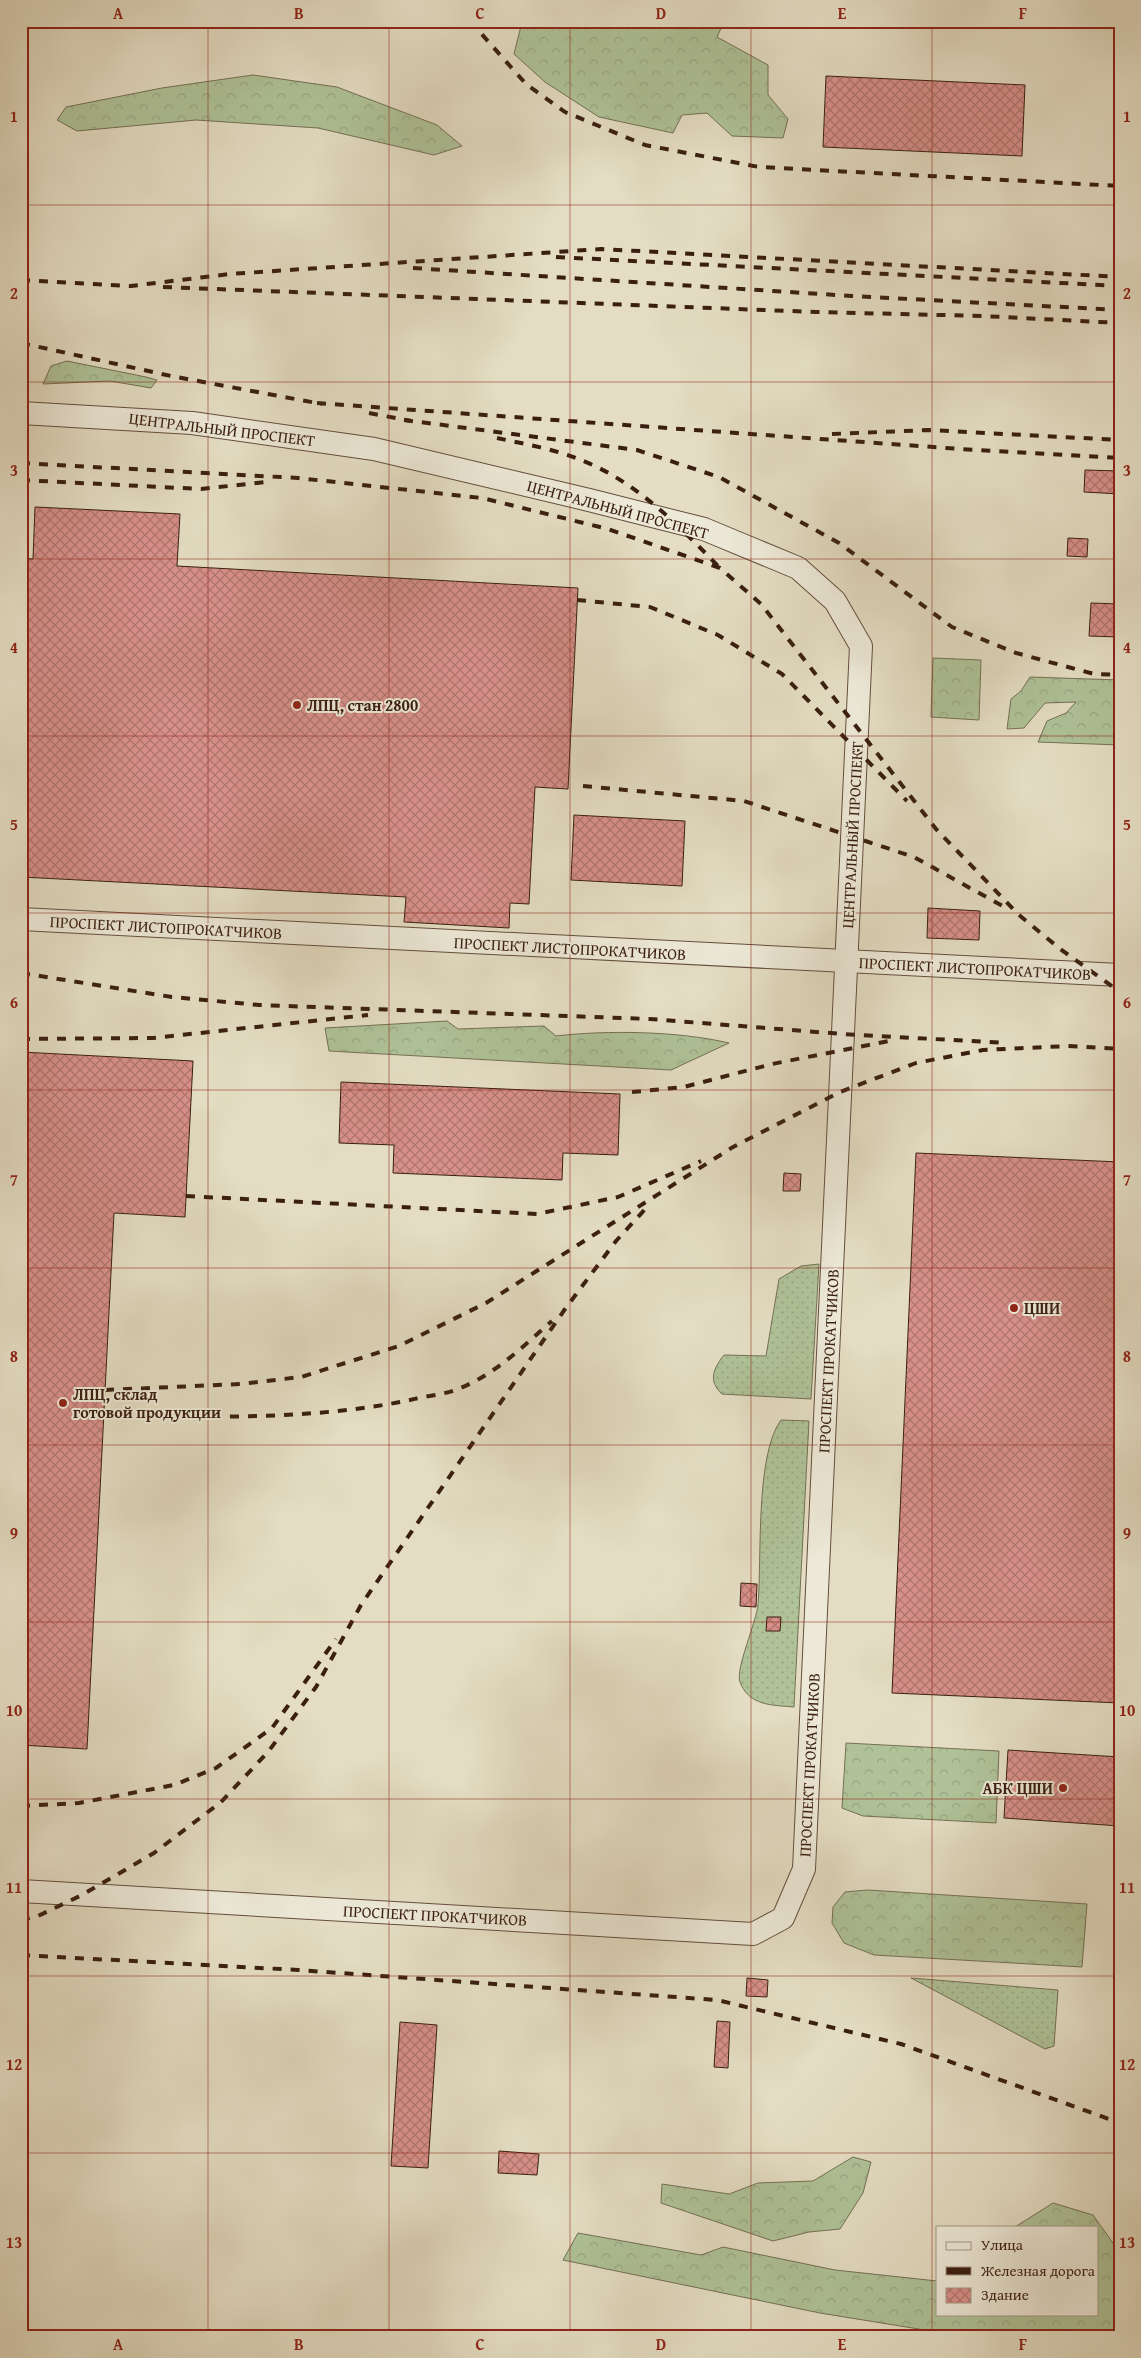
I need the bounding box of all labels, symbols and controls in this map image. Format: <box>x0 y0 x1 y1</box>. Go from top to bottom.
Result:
text: A <box>113 1 124 25</box>
text: B <box>294 1 304 25</box>
text: C <box>475 1 485 25</box>
text: D <box>656 1 666 25</box>
text: E <box>838 1 847 25</box>
text: F <box>1019 1 1027 25</box>
text: 1 <box>10 104 18 128</box>
text: 1 <box>1123 104 1131 128</box>
text: 2 <box>10 281 18 305</box>
text: 2 <box>1123 281 1131 305</box>
street label: ЦЕНТРАЛЬНЫЙ ПРОСПЕКТ <box>128 406 316 452</box>
text: 3 <box>10 458 18 482</box>
text: 3 <box>1123 458 1131 482</box>
street label: ЦЕНТРАЛЬНЫЙ ПРОСПЕКТ <box>524 473 712 545</box>
text: 4 <box>10 635 18 659</box>
text: 4 <box>1123 635 1131 659</box>
place label: ЛПЦ, стан 2800 <box>307 693 418 717</box>
marker: ЛПЦ, стан 2800 <box>291 699 303 711</box>
street label: ЦЕНТРАЛЬНЫЙ ПРОСПЕКТ <box>835 741 869 929</box>
text: 5 <box>10 812 18 836</box>
text: 5 <box>1123 812 1131 836</box>
street label: ПРОСПЕКТ ЛИСТОПРОКАТЧИКОВ <box>49 909 283 945</box>
street label: ПРОСПЕКТ ЛИСТОПРОКАТЧИКОВ <box>453 930 687 966</box>
street label: ПРОСПЕКТ ЛИСТОПРОКАТЧИКОВ <box>858 950 1092 986</box>
text: 6 <box>10 990 18 1014</box>
text: 6 <box>1123 990 1131 1014</box>
text: 7 <box>10 1167 18 1191</box>
text: 7 <box>1123 1167 1131 1191</box>
street label: ПРОСПЕКТ ПРОКАТЧИКОВ <box>811 1268 845 1454</box>
place label: ЦШИ <box>1024 1296 1060 1320</box>
marker: ЦШИ <box>1008 1302 1020 1314</box>
text: 8 <box>10 1344 18 1368</box>
text: 8 <box>1123 1344 1131 1368</box>
place label: ЛПЦ, склад готовой продукции <box>73 1382 221 1424</box>
marker: ЛПЦ, склад готовой продукции <box>57 1397 69 1409</box>
text: 9 <box>10 1521 18 1545</box>
text: 9 <box>1123 1521 1131 1545</box>
street label: ПРОСПЕКТ ПРОКАТЧИКОВ <box>792 1672 826 1858</box>
text: 10 <box>6 1698 22 1722</box>
text: 10 <box>1119 1698 1135 1722</box>
place label: АБК ЦШИ <box>982 1776 1053 1800</box>
marker: АБК ЦШИ <box>1057 1782 1069 1794</box>
text: 11 <box>6 1875 22 1899</box>
text: 11 <box>1119 1875 1135 1899</box>
street label: ПРОСПЕКТ ПРОКАТЧИКОВ <box>342 1898 528 1932</box>
text: 12 <box>6 2052 22 2076</box>
text: 12 <box>1119 2052 1135 2076</box>
legend <box>936 2226 1098 2316</box>
text: 13 <box>6 2230 22 2254</box>
text: 13 <box>1119 2230 1135 2254</box>
text: Улица <box>981 2234 1024 2255</box>
text: Железная дорога <box>980 2260 1096 2281</box>
text: Здание <box>981 2284 1029 2305</box>
text: A <box>113 2332 124 2356</box>
text: B <box>294 2332 304 2356</box>
text: C <box>475 2332 485 2356</box>
text: D <box>656 2332 666 2356</box>
text: E <box>838 2332 847 2356</box>
text: F <box>1019 2332 1027 2356</box>

